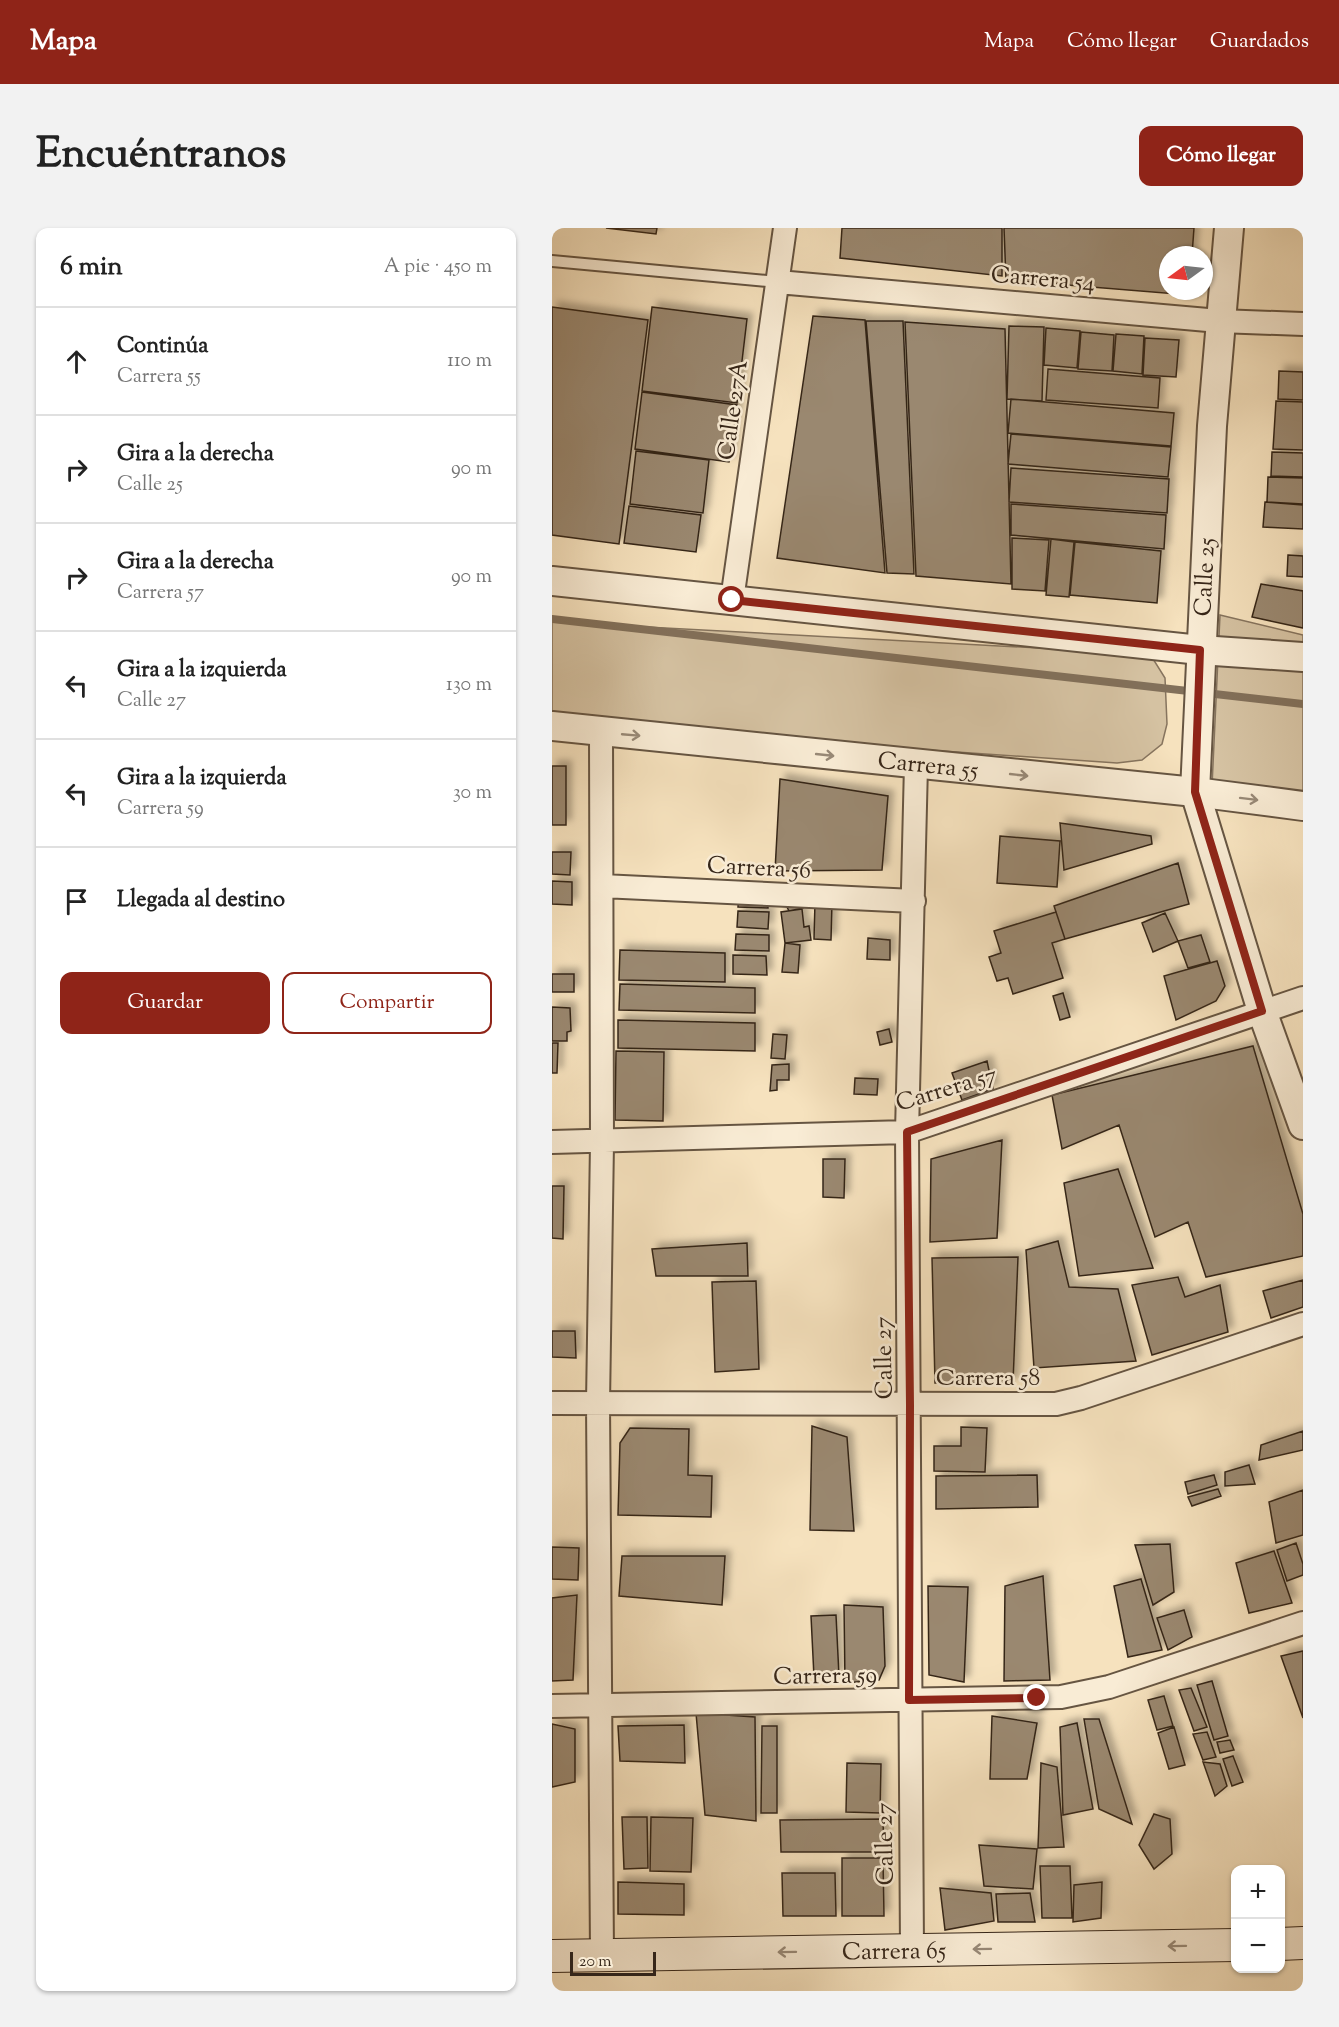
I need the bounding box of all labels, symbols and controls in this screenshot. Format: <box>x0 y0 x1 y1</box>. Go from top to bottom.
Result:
text: Mapa <box>30 22 97 62</box>
text: Mapa <box>984 27 1034 57</box>
text: Cómo llegar <box>1067 27 1177 57</box>
text: Guardados <box>1210 27 1309 57</box>
text: Encuéntranos <box>36 126 286 186</box>
button: Cómo llegar <box>1139 126 1303 186</box>
north arrow <box>1159 246 1213 300</box>
text: 6 min <box>60 249 123 286</box>
text: A pie · 450 m <box>384 253 492 282</box>
street label: Carrera 54 <box>989 259 1096 301</box>
text: Continúa <box>117 331 208 363</box>
icon: ahead <box>60 345 93 378</box>
text: 110 m <box>447 347 492 376</box>
street label: Calle 27A <box>710 358 758 462</box>
text: Carrera 55 <box>117 363 201 392</box>
text: Gira a la derecha <box>117 439 274 471</box>
icon: right <box>60 453 93 486</box>
text: 90 m <box>451 455 492 484</box>
text: Calle 25 <box>117 471 183 500</box>
street label: Calle 25 <box>1187 537 1225 617</box>
text: Gira a la derecha <box>117 547 274 579</box>
icon: right <box>60 561 93 594</box>
text: 90 m <box>451 563 492 592</box>
text: Carrera 57 <box>117 579 204 608</box>
route start <box>718 586 744 612</box>
text: Gira a la izquierda <box>117 655 287 687</box>
icon: left <box>60 669 93 702</box>
text: 130 m <box>446 671 492 700</box>
text: Calle 27 <box>117 687 186 716</box>
one-way arrow <box>620 730 640 741</box>
street label: Carrera 55 <box>876 745 980 789</box>
one-way arrow <box>814 750 834 761</box>
text: Gira a la izquierda <box>117 763 287 795</box>
one-way arrow <box>1008 770 1028 781</box>
icon: left <box>60 777 93 810</box>
text: 30 m <box>453 779 492 808</box>
one-way arrow <box>1238 794 1258 805</box>
text: Carrera 59 <box>117 795 204 824</box>
street label: Carrera 56 <box>706 849 812 889</box>
icon: arrive <box>60 885 93 918</box>
text: Llegada al destino <box>117 885 285 917</box>
button: Guardar <box>60 972 270 1034</box>
button: Compartir <box>282 972 492 1034</box>
street label: Carrera 57 <box>892 1058 1001 1121</box>
street label: Calle 27 <box>867 1316 903 1400</box>
street label: Carrera 58 <box>936 1362 1040 1396</box>
street label: Carrera 59 <box>773 1659 877 1695</box>
route end <box>1023 1684 1049 1710</box>
street label: Calle 27 <box>868 1802 904 1886</box>
map controls <box>1231 1865 1285 1973</box>
button: + <box>1231 1865 1285 1919</box>
button: − <box>1231 1919 1285 1973</box>
street label: Carrera 65 <box>842 1935 946 1970</box>
one-way arrow <box>1168 1940 1188 1952</box>
one-way arrow <box>973 1944 993 1955</box>
one-way arrow <box>778 1946 798 1958</box>
scale bar <box>570 1949 656 1976</box>
text: 20 m <box>579 1951 612 1974</box>

